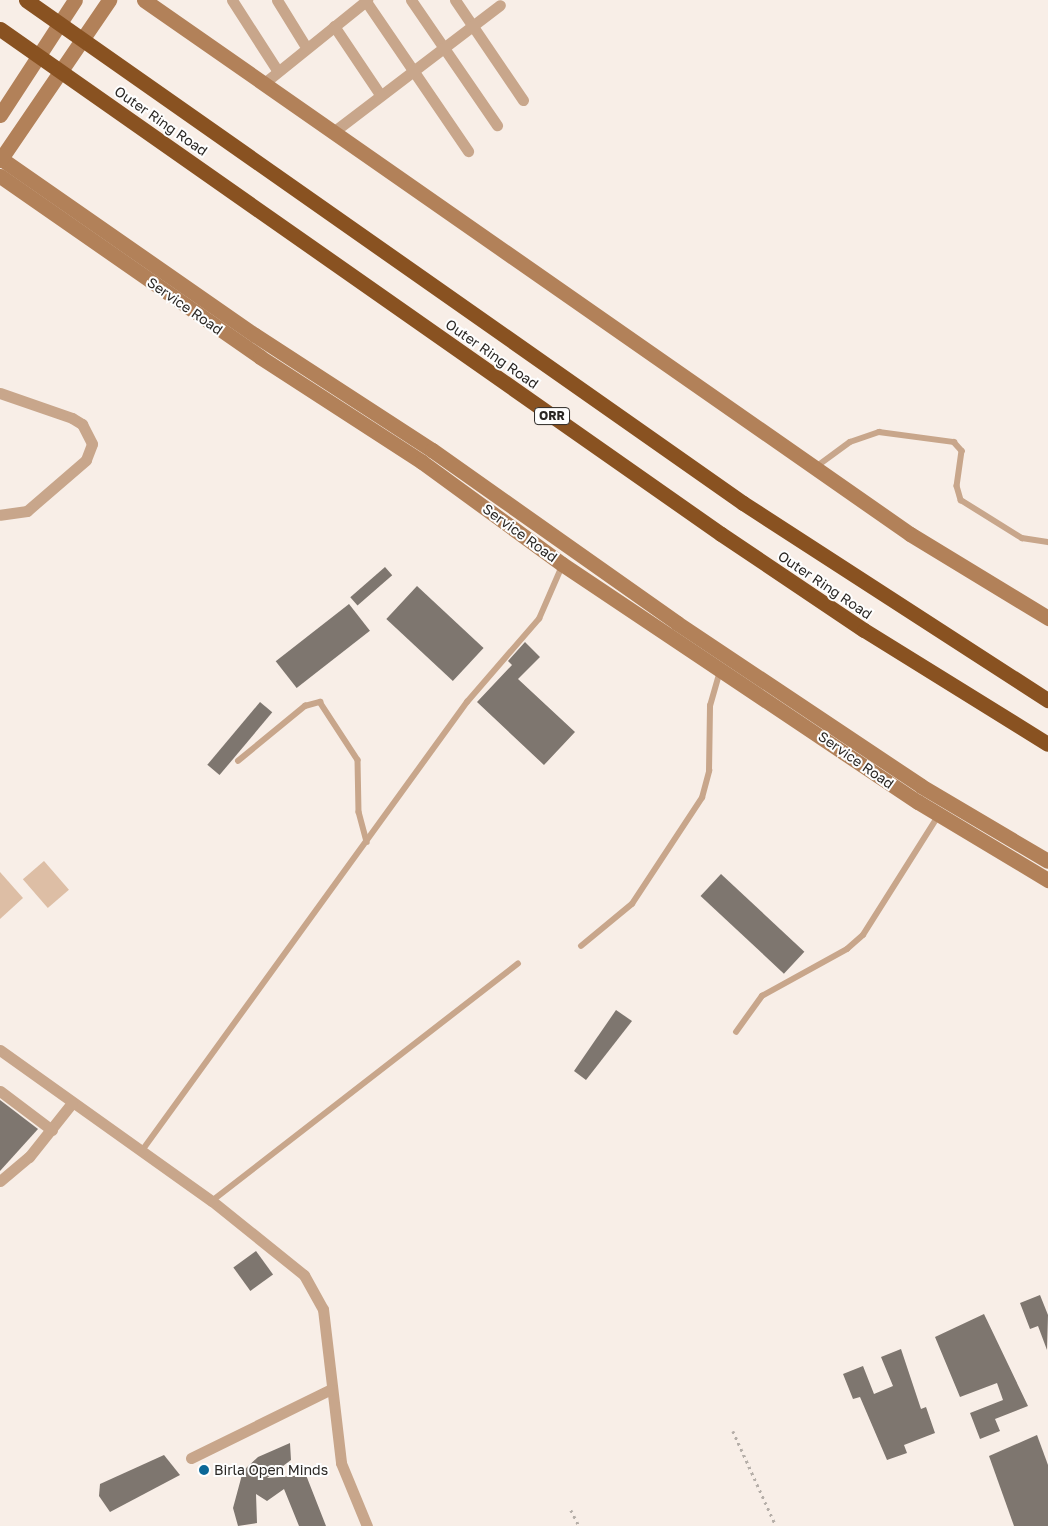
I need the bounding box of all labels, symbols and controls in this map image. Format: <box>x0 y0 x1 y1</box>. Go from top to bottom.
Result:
street label: Outer Ring Road <box>111 83 211 159</box>
street label: Service Road <box>144 274 226 338</box>
street label: Outer Ring Road <box>442 316 542 392</box>
road number: ORR <box>533 406 571 426</box>
street label: Service Road <box>479 500 561 566</box>
street label: Outer Ring Road <box>775 547 875 623</box>
street label: Service Road <box>815 728 897 792</box>
place label: Birla Open Minds <box>214 1462 328 1478</box>
marker: Birla Open Minds <box>198 1464 210 1476</box>

